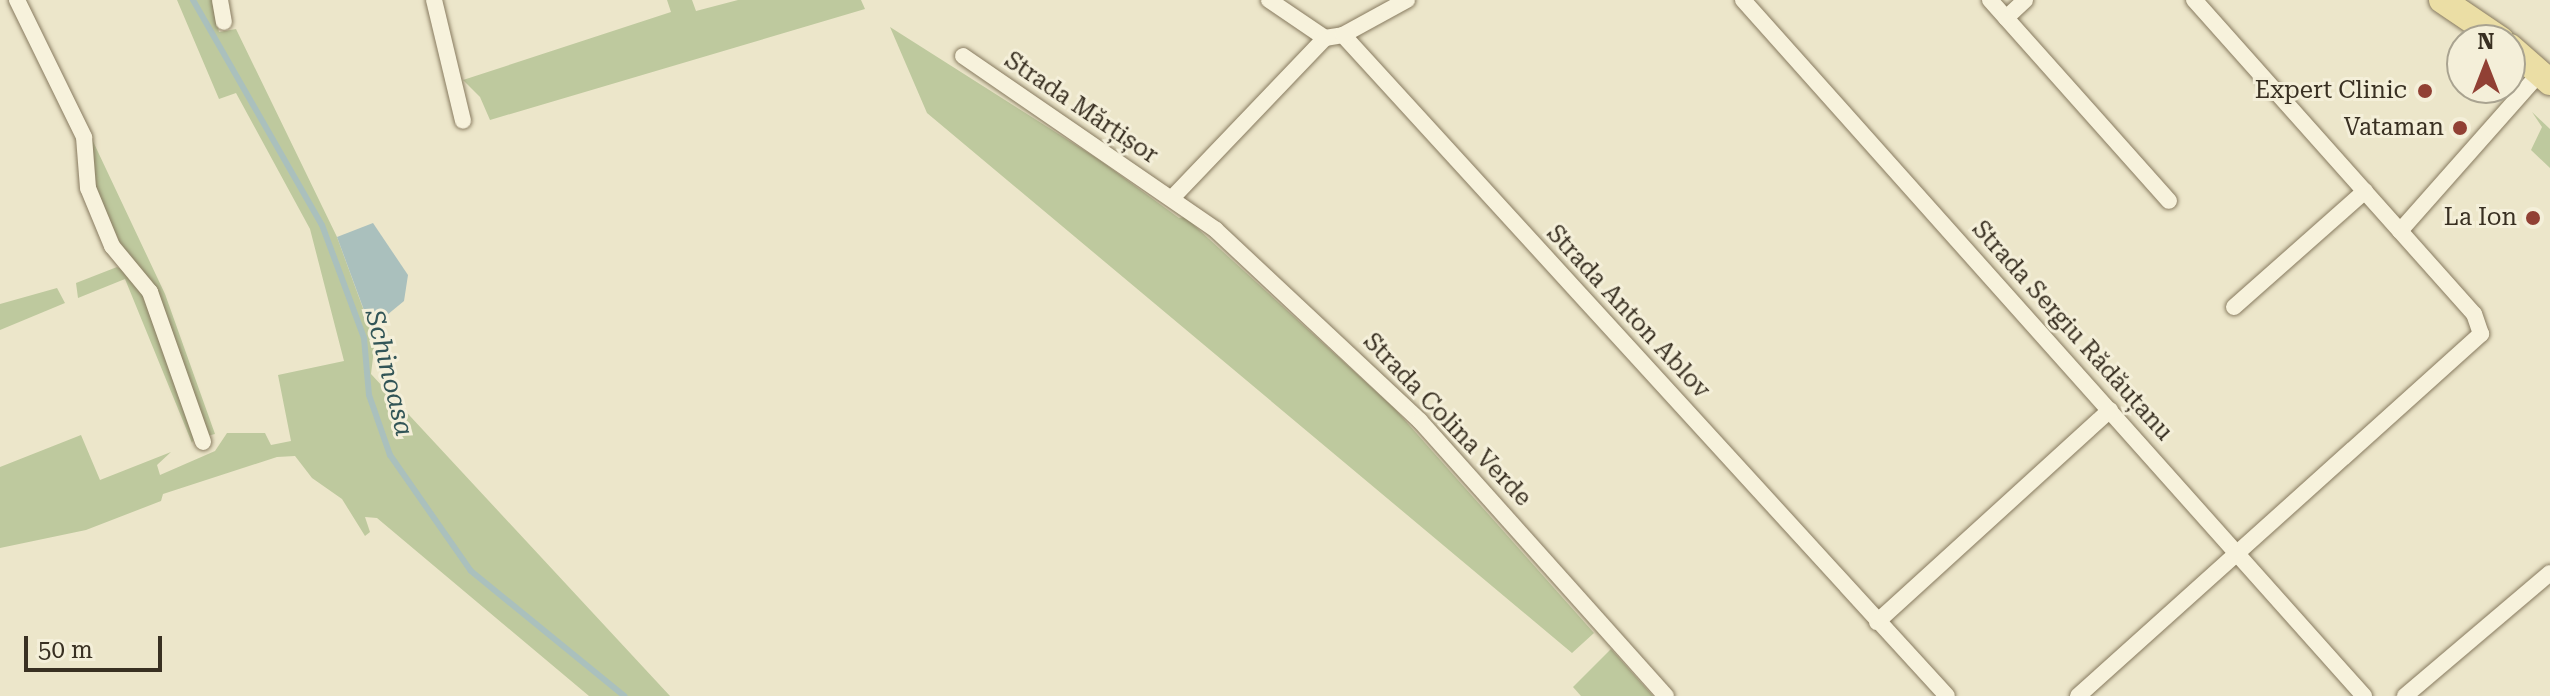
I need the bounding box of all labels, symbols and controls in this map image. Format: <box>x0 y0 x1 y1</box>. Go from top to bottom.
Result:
north arrow <box>2446 24 2526 104</box>
text: N <box>2478 29 2494 54</box>
street label: Strada Mărțișor <box>999 46 1163 170</box>
place label: Expert Clinic <box>2255 77 2407 105</box>
marker: Expert Clinic <box>2414 80 2436 102</box>
place label: Vataman <box>2344 114 2444 142</box>
marker: Vataman <box>2451 119 2469 137</box>
place label: La Ion <box>2444 204 2517 232</box>
marker: La Ion <box>2524 209 2542 227</box>
street label: Strada Sergiu Rădăuțanu <box>1966 215 2178 447</box>
street label: Strada Anton Ablov <box>1540 220 1716 404</box>
water label: Schinoasa <box>358 307 420 439</box>
street label: Strada Colina Verde <box>1357 328 1537 512</box>
scale bar <box>28 620 166 670</box>
text: 50 m <box>38 636 93 664</box>

